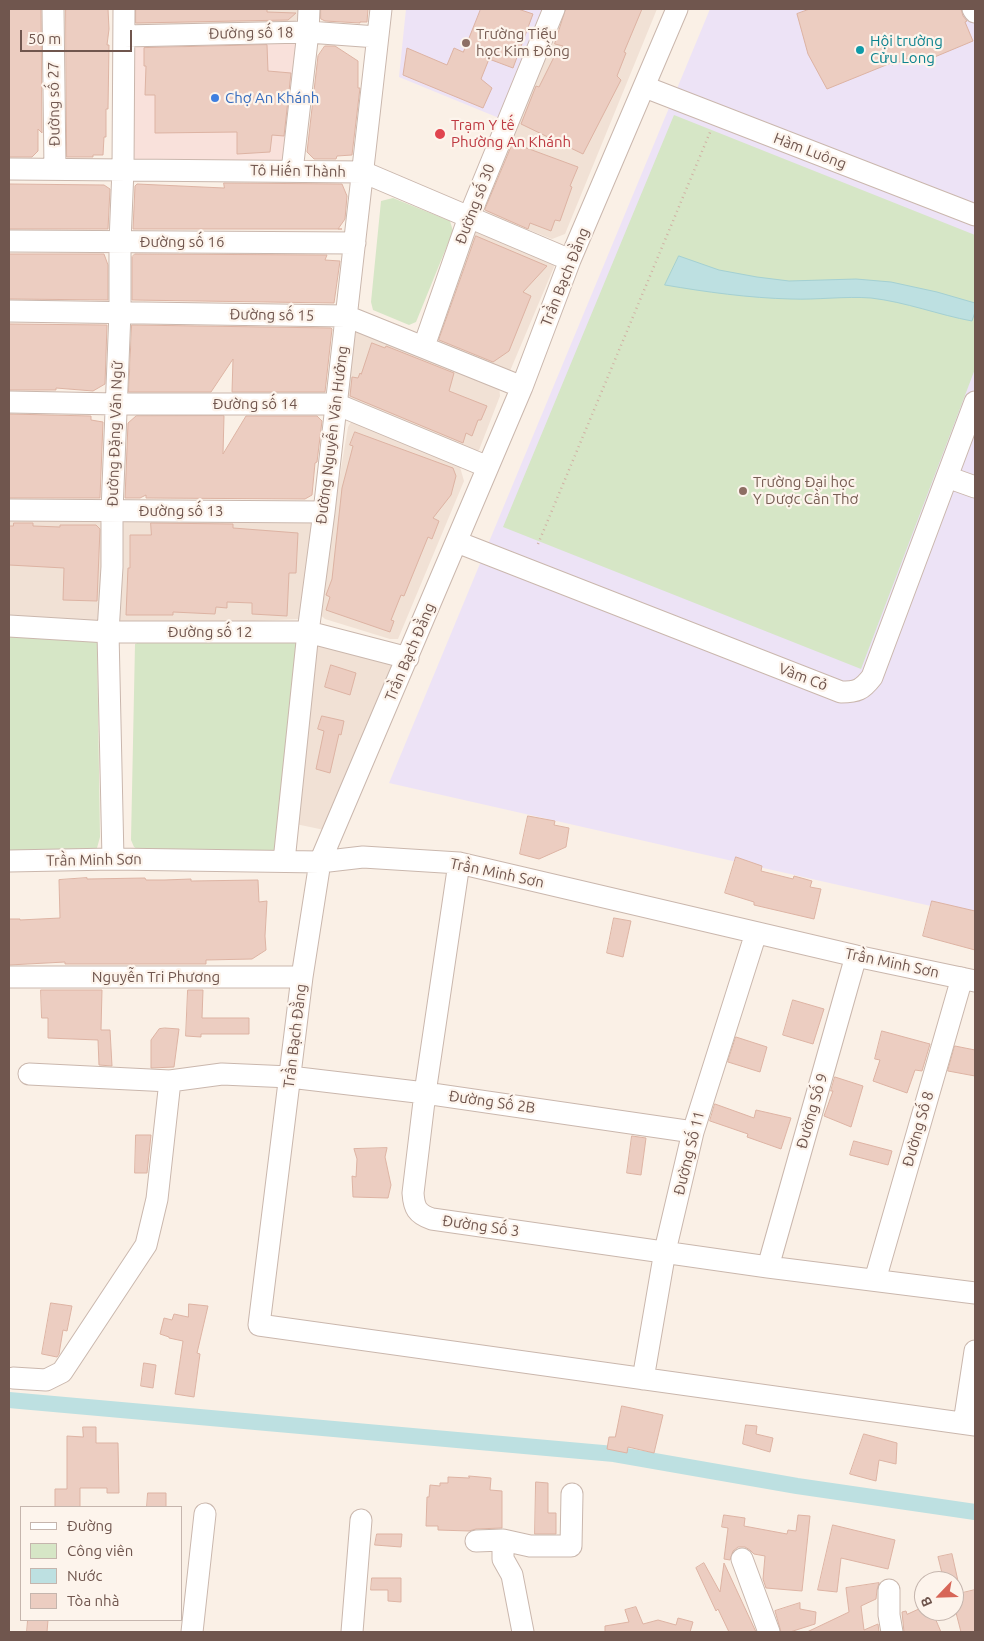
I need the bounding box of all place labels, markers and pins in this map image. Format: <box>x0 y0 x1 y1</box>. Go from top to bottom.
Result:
place label: Trường Tiểu học Kim Đồng <box>476 25 570 60</box>
place label: Hội trường Cửu Long <box>870 32 943 67</box>
marker: Trường Tiểu học Kim Đồng <box>460 37 472 49</box>
marker: Hội trường Cửu Long <box>854 44 866 56</box>
place label: Chợ An Khánh <box>225 89 319 107</box>
marker: Chợ An Khánh <box>209 92 221 104</box>
place label: Trạm Y tế Phường An Khánh <box>451 116 571 151</box>
marker: Trạm Y tế Phường An Khánh <box>433 127 447 141</box>
place label: Trường Đại học Y Dược Cần Thơ <box>753 473 858 508</box>
marker: Trường Đại học Y Dược Cần Thơ <box>737 485 749 497</box>

